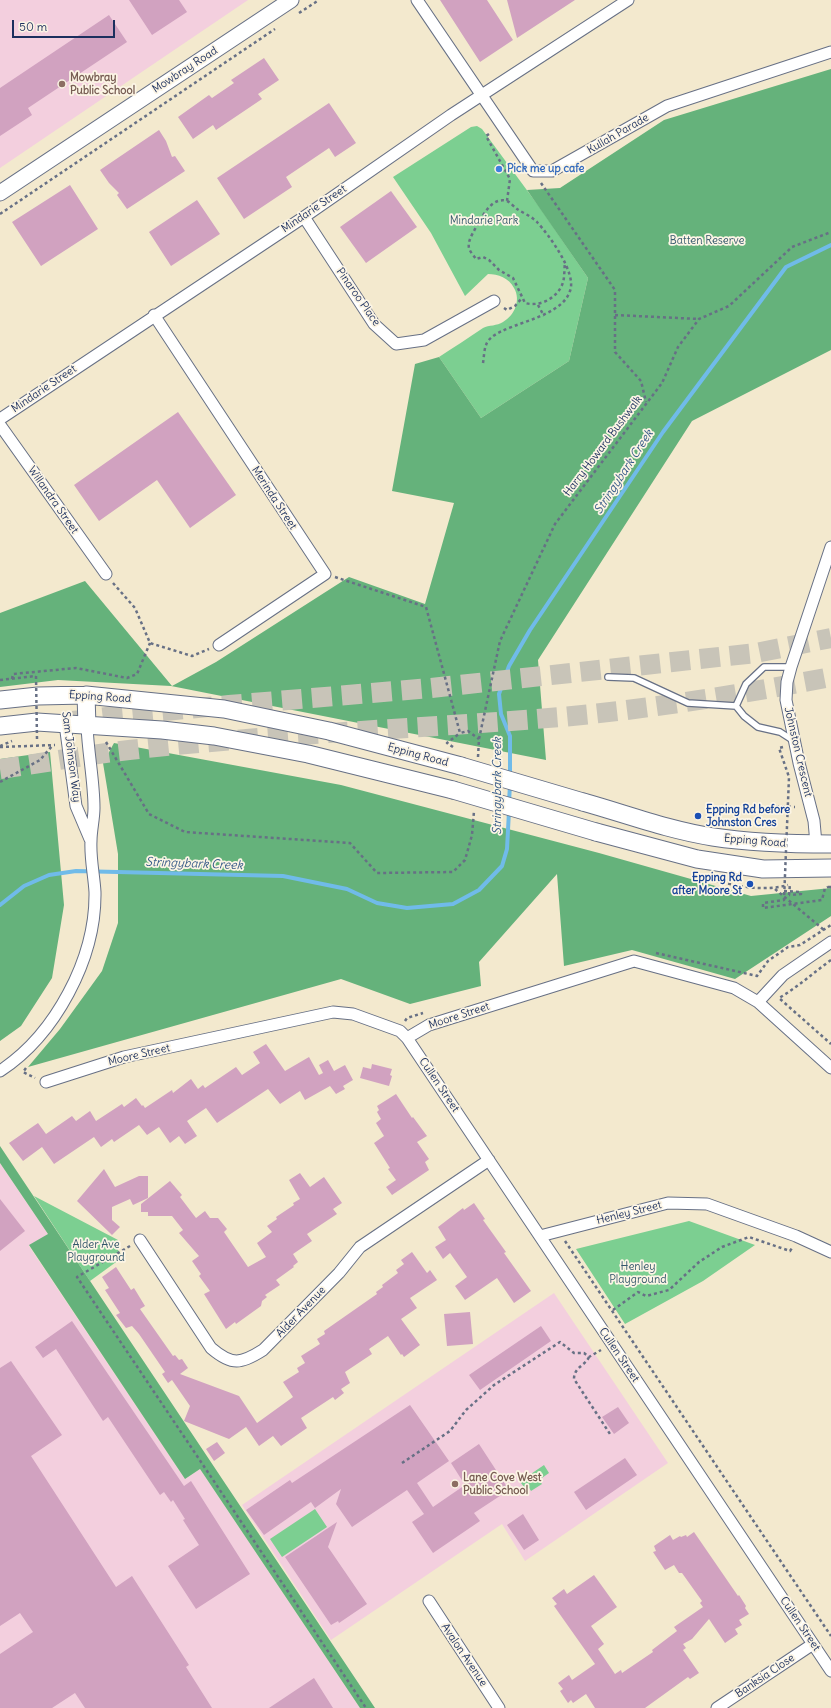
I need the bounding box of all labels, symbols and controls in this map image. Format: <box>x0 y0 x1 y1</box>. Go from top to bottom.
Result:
scale bar <box>14 12 117 38</box>
text: 50 m <box>19 19 47 34</box>
street label: Mowbray Road <box>150 44 220 96</box>
place label: Mowbray Public School <box>70 71 135 97</box>
marker: Mowbray Public School <box>57 79 67 89</box>
street label: Kullah Parade <box>585 111 651 157</box>
place label: Pick me up cafe <box>507 162 584 176</box>
marker: Pick me up cafe <box>494 164 504 174</box>
street label: Mindarie Street <box>279 182 349 236</box>
park label: Mindarie Park <box>450 214 518 228</box>
park label: Batten Reserve <box>669 234 745 248</box>
street label: Pinaroo Place <box>333 265 383 329</box>
street label: Mindarie Street <box>9 362 79 416</box>
street label: Harry Howard Bushwalk <box>561 393 645 499</box>
water label: Stringybark Creek <box>591 427 657 517</box>
street label: Willandra Street <box>25 464 81 536</box>
street label: Merinda Street <box>249 464 299 532</box>
street label: Epping Road <box>68 688 132 706</box>
street label: Johnston Crescent <box>781 706 815 798</box>
street label: Sam Johnson Way <box>59 711 83 803</box>
water label: Stringybark Creek <box>491 737 505 835</box>
street label: Epping Road <box>386 741 450 769</box>
place label: Epping Rd before Johnston Cres <box>706 803 790 829</box>
marker: Epping Rd before Johnston Cres <box>693 811 703 821</box>
street label: Epping Road <box>723 832 787 850</box>
water label: Stringybark Creek <box>145 855 243 873</box>
place label: Epping Rd after Moore St <box>672 871 742 897</box>
marker: Epping Rd after Moore St <box>745 879 755 889</box>
street label: Moore Street <box>427 1000 491 1032</box>
street label: Moore Street <box>107 1041 171 1069</box>
street label: Cullen Street <box>416 1055 462 1115</box>
street label: Henley Street <box>595 1199 663 1227</box>
park label: Alder Ave Playground <box>67 1238 125 1264</box>
park label: Henley Playground <box>609 1260 667 1286</box>
street label: Alder Avenue <box>273 1284 329 1340</box>
street label: Cullen Street <box>596 1325 642 1385</box>
place label: Lane Cove West Public School <box>463 1471 542 1497</box>
marker: Lane Cove West Public School <box>450 1479 460 1489</box>
street label: Cullen Street <box>777 1594 823 1654</box>
street label: Avalon Avenue <box>438 1621 490 1689</box>
street label: Banksia Close <box>733 1651 797 1701</box>

